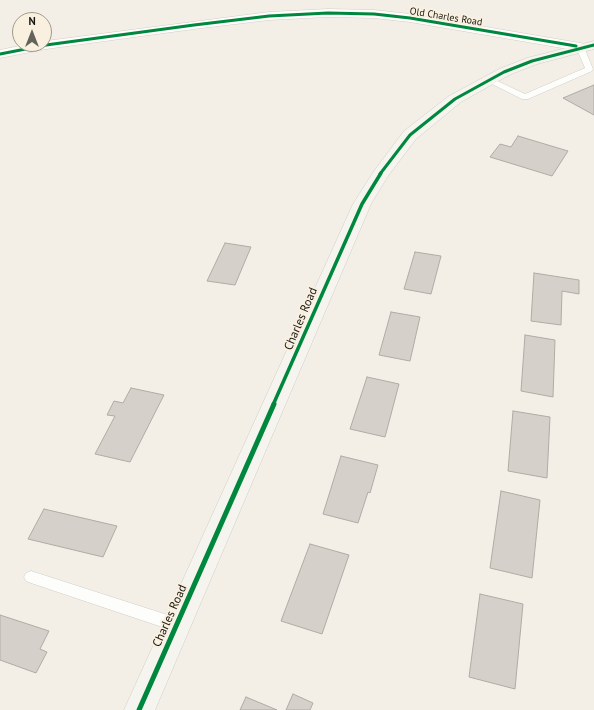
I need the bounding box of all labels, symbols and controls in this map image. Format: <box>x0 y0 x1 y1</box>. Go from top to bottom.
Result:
street label: Old Charles Road <box>409 5 483 29</box>
north arrow <box>12 12 52 52</box>
text: N <box>28 14 36 28</box>
street label: Charles Road <box>281 285 321 353</box>
street label: Charles Road <box>150 583 190 649</box>

